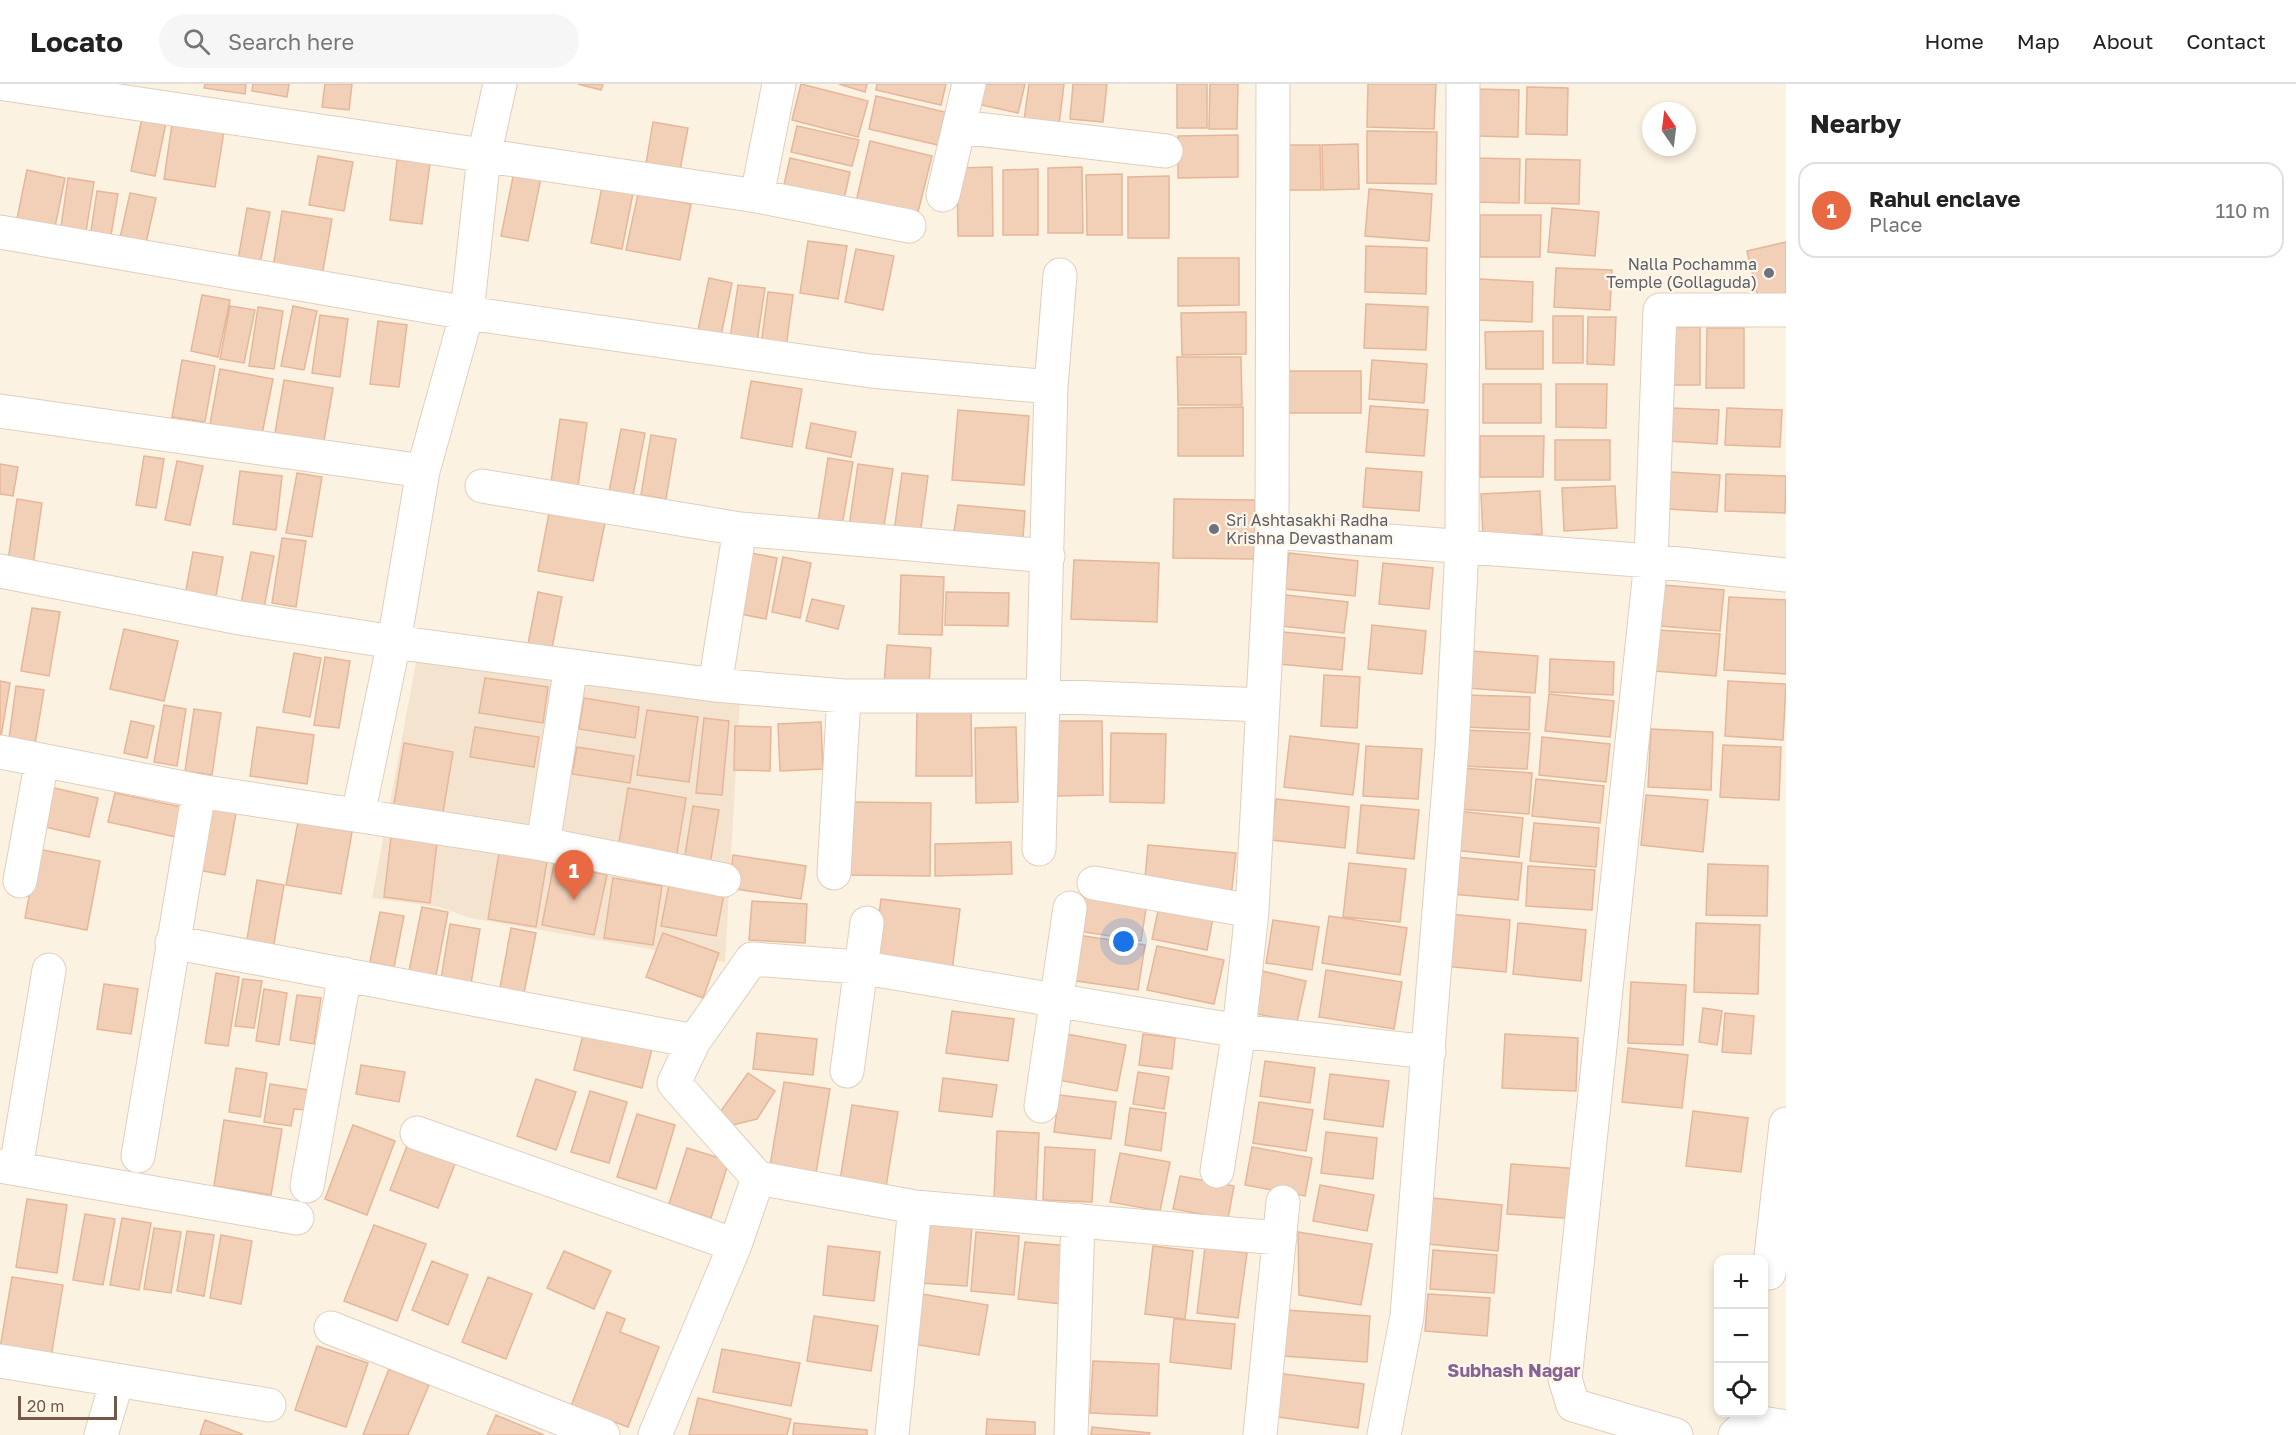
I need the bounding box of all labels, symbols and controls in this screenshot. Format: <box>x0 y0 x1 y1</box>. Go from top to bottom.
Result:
search box <box>159 14 579 68</box>
text: Locato <box>30 25 123 58</box>
icon: search <box>180 25 213 58</box>
text: Search here <box>228 28 354 55</box>
text: Home <box>1924 28 1984 54</box>
text: Map <box>2017 28 2060 54</box>
text: About <box>2093 28 2153 54</box>
text: Contact <box>2186 28 2266 54</box>
north arrow <box>1642 102 1696 156</box>
text: Nearby <box>1810 108 1901 139</box>
text: Rahul enclave <box>1869 185 2020 212</box>
text: 1 <box>1826 198 1837 222</box>
text: 110 m <box>2216 198 2270 222</box>
text: Place <box>1869 212 1922 236</box>
place label: Nalla Pochamma Temple (Gollaguda) <box>1606 254 1757 292</box>
marker: Nalla Pochamma Temple (Gollaguda) <box>1762 266 1776 280</box>
place label: Sri Ashtasakhi Radha Krishna Devasthanam <box>1226 510 1393 548</box>
marker: Sri Ashtasakhi Radha Krishna Devasthanam <box>1207 522 1221 536</box>
pin: 1 <box>554 850 594 900</box>
your location <box>1109 927 1138 956</box>
map controls <box>1714 1255 1768 1417</box>
button: + <box>1714 1255 1768 1309</box>
button: − <box>1714 1309 1768 1363</box>
district label: Subhash Nagar <box>1447 1359 1581 1381</box>
button: locate <box>1714 1363 1768 1417</box>
scale bar <box>18 1393 117 1420</box>
text: 20 m <box>27 1396 64 1416</box>

